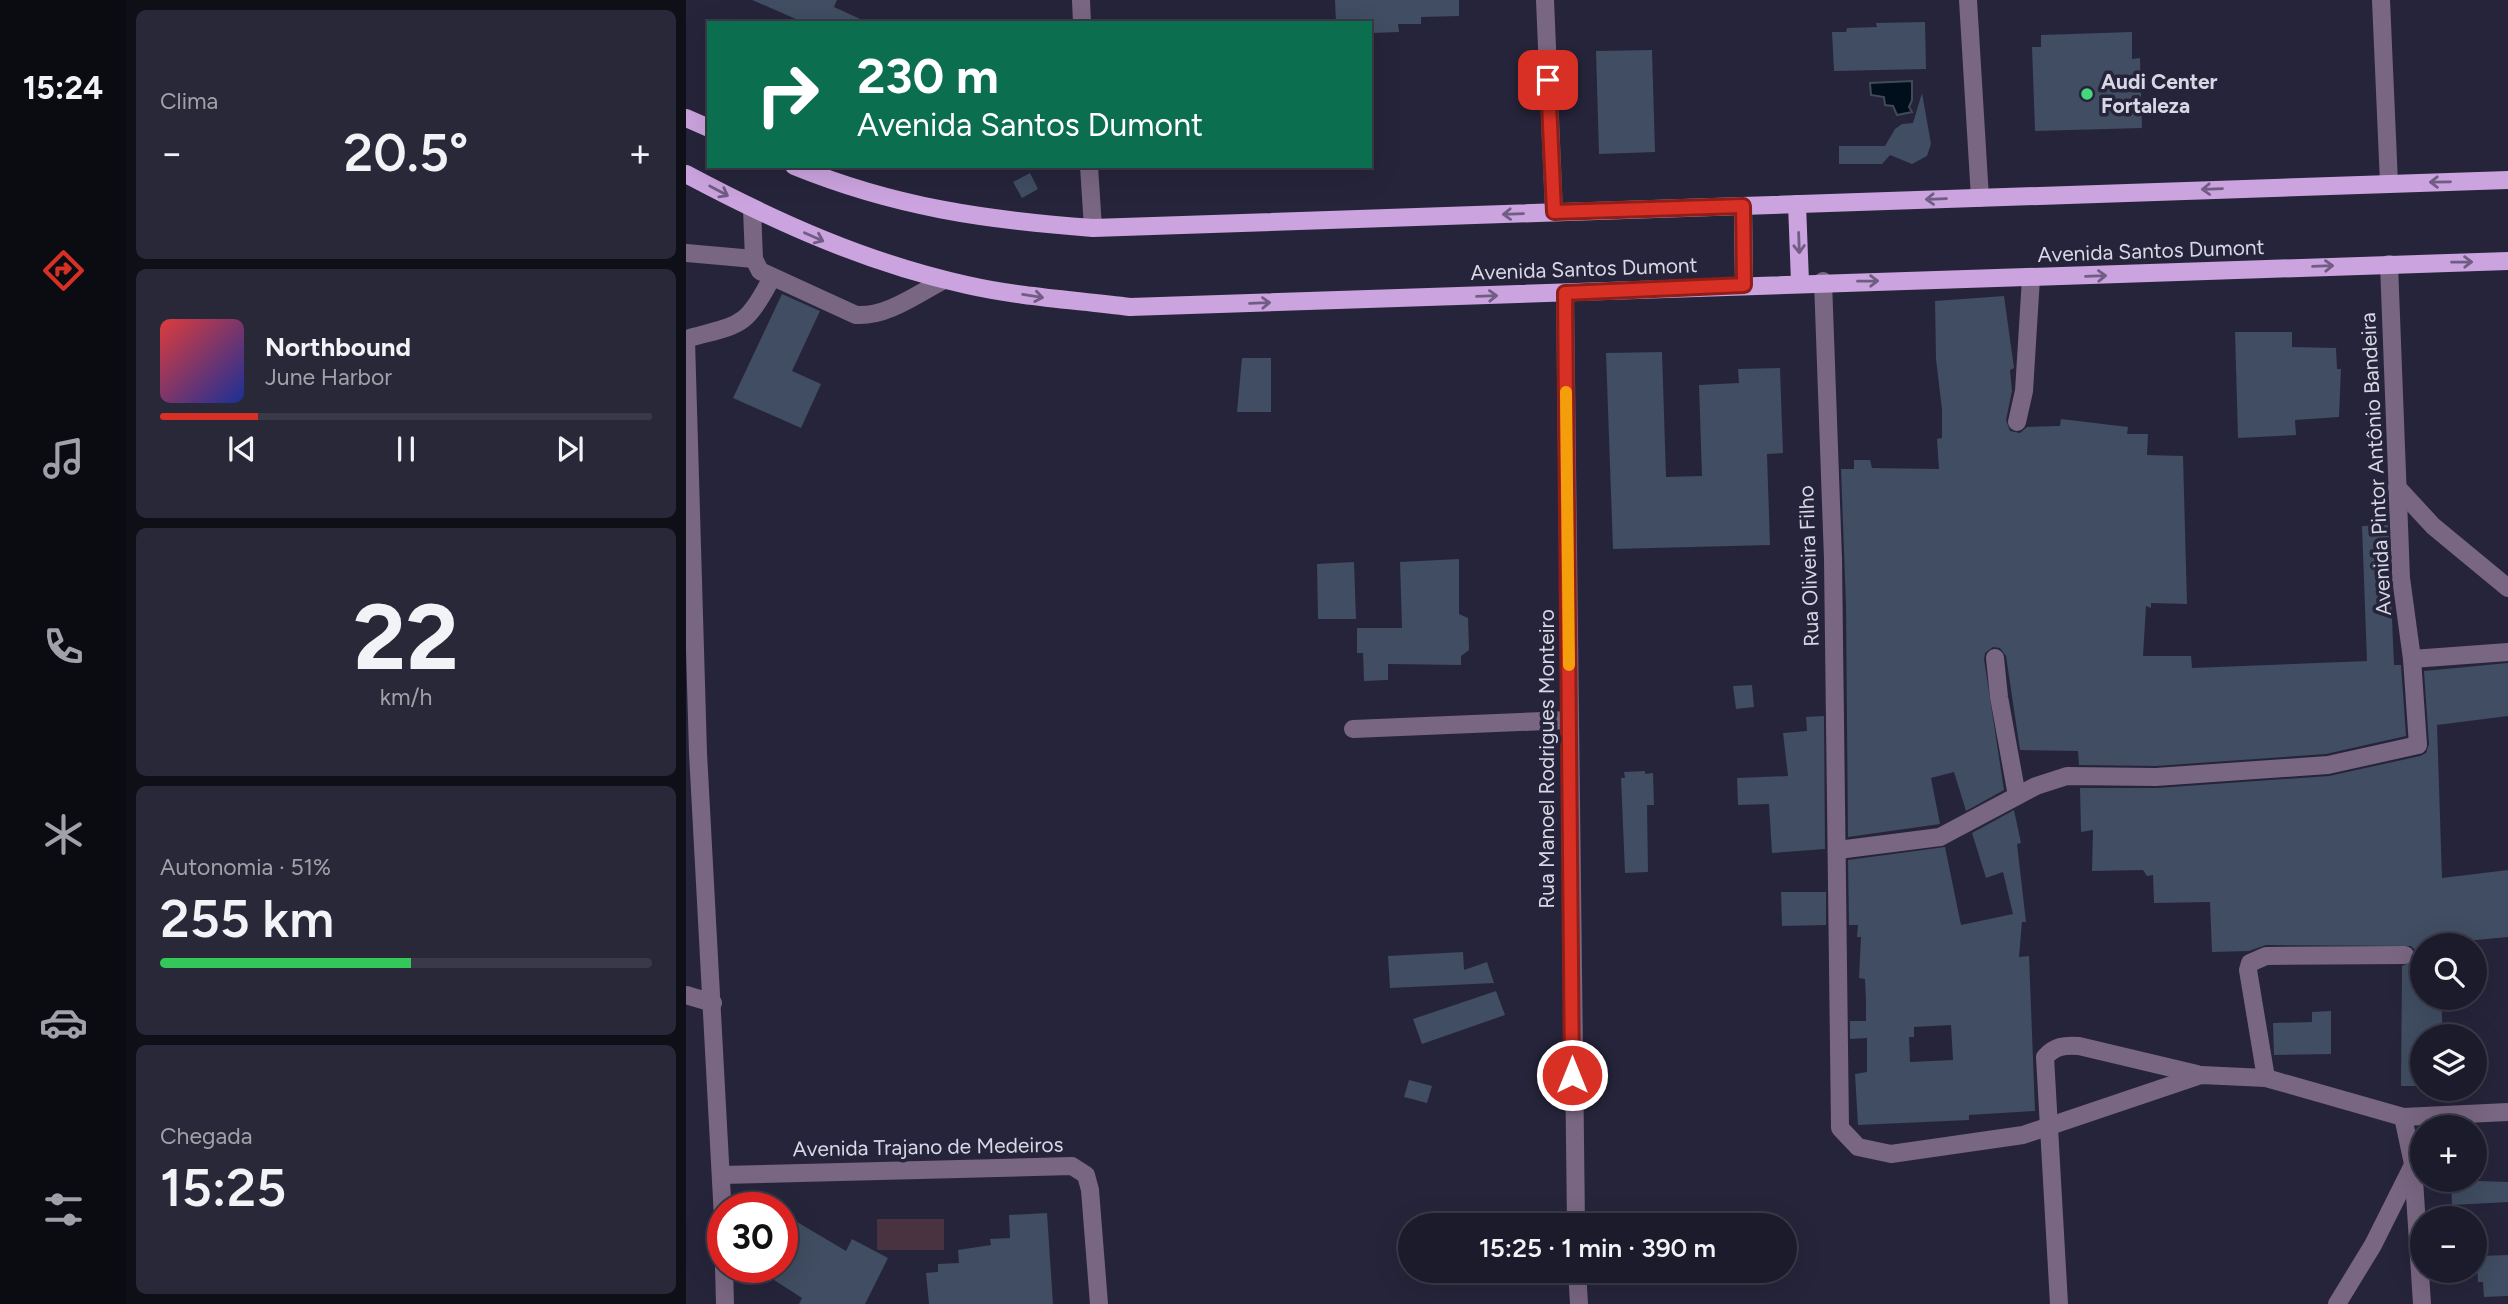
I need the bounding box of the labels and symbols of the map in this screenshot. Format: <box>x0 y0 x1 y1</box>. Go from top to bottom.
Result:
pin <box>1518 50 1578 110</box>
place label: Audi Center Fortaleza <box>2101 69 2218 118</box>
marker: Audi Center Fortaleza <box>2079 86 2095 102</box>
one-way arrow <box>2429 175 2452 188</box>
one-way arrow <box>2201 183 2224 196</box>
one-way arrow <box>708 185 729 198</box>
one-way arrow <box>1925 193 1948 206</box>
one-way arrow <box>1502 208 1525 221</box>
one-way arrow <box>803 231 824 244</box>
one-way arrow <box>1792 231 1805 254</box>
street label: Avenida Santos Dumont <box>2037 234 2265 267</box>
street label: Avenida Santos Dumont <box>1470 252 1698 285</box>
one-way arrow <box>2450 255 2473 269</box>
one-way arrow <box>2311 260 2334 273</box>
one-way arrow <box>2084 269 2107 282</box>
one-way arrow <box>1857 274 1880 287</box>
one-way arrow <box>1021 290 1044 303</box>
one-way arrow <box>1475 290 1498 303</box>
one-way arrow <box>1248 296 1271 310</box>
street label: Avenida Pintor Antônio Bandeira <box>2355 312 2396 616</box>
street label: Rua Oliveira Filho <box>1793 485 1824 647</box>
street label: Rua Manoel Rodrigues Monteiro <box>1534 609 1559 909</box>
position arrow <box>1535 1038 1609 1112</box>
street label: Avenida Trajano de Medeiros <box>792 1132 1064 1161</box>
speed limit sign: 30 <box>707 1192 798 1283</box>

